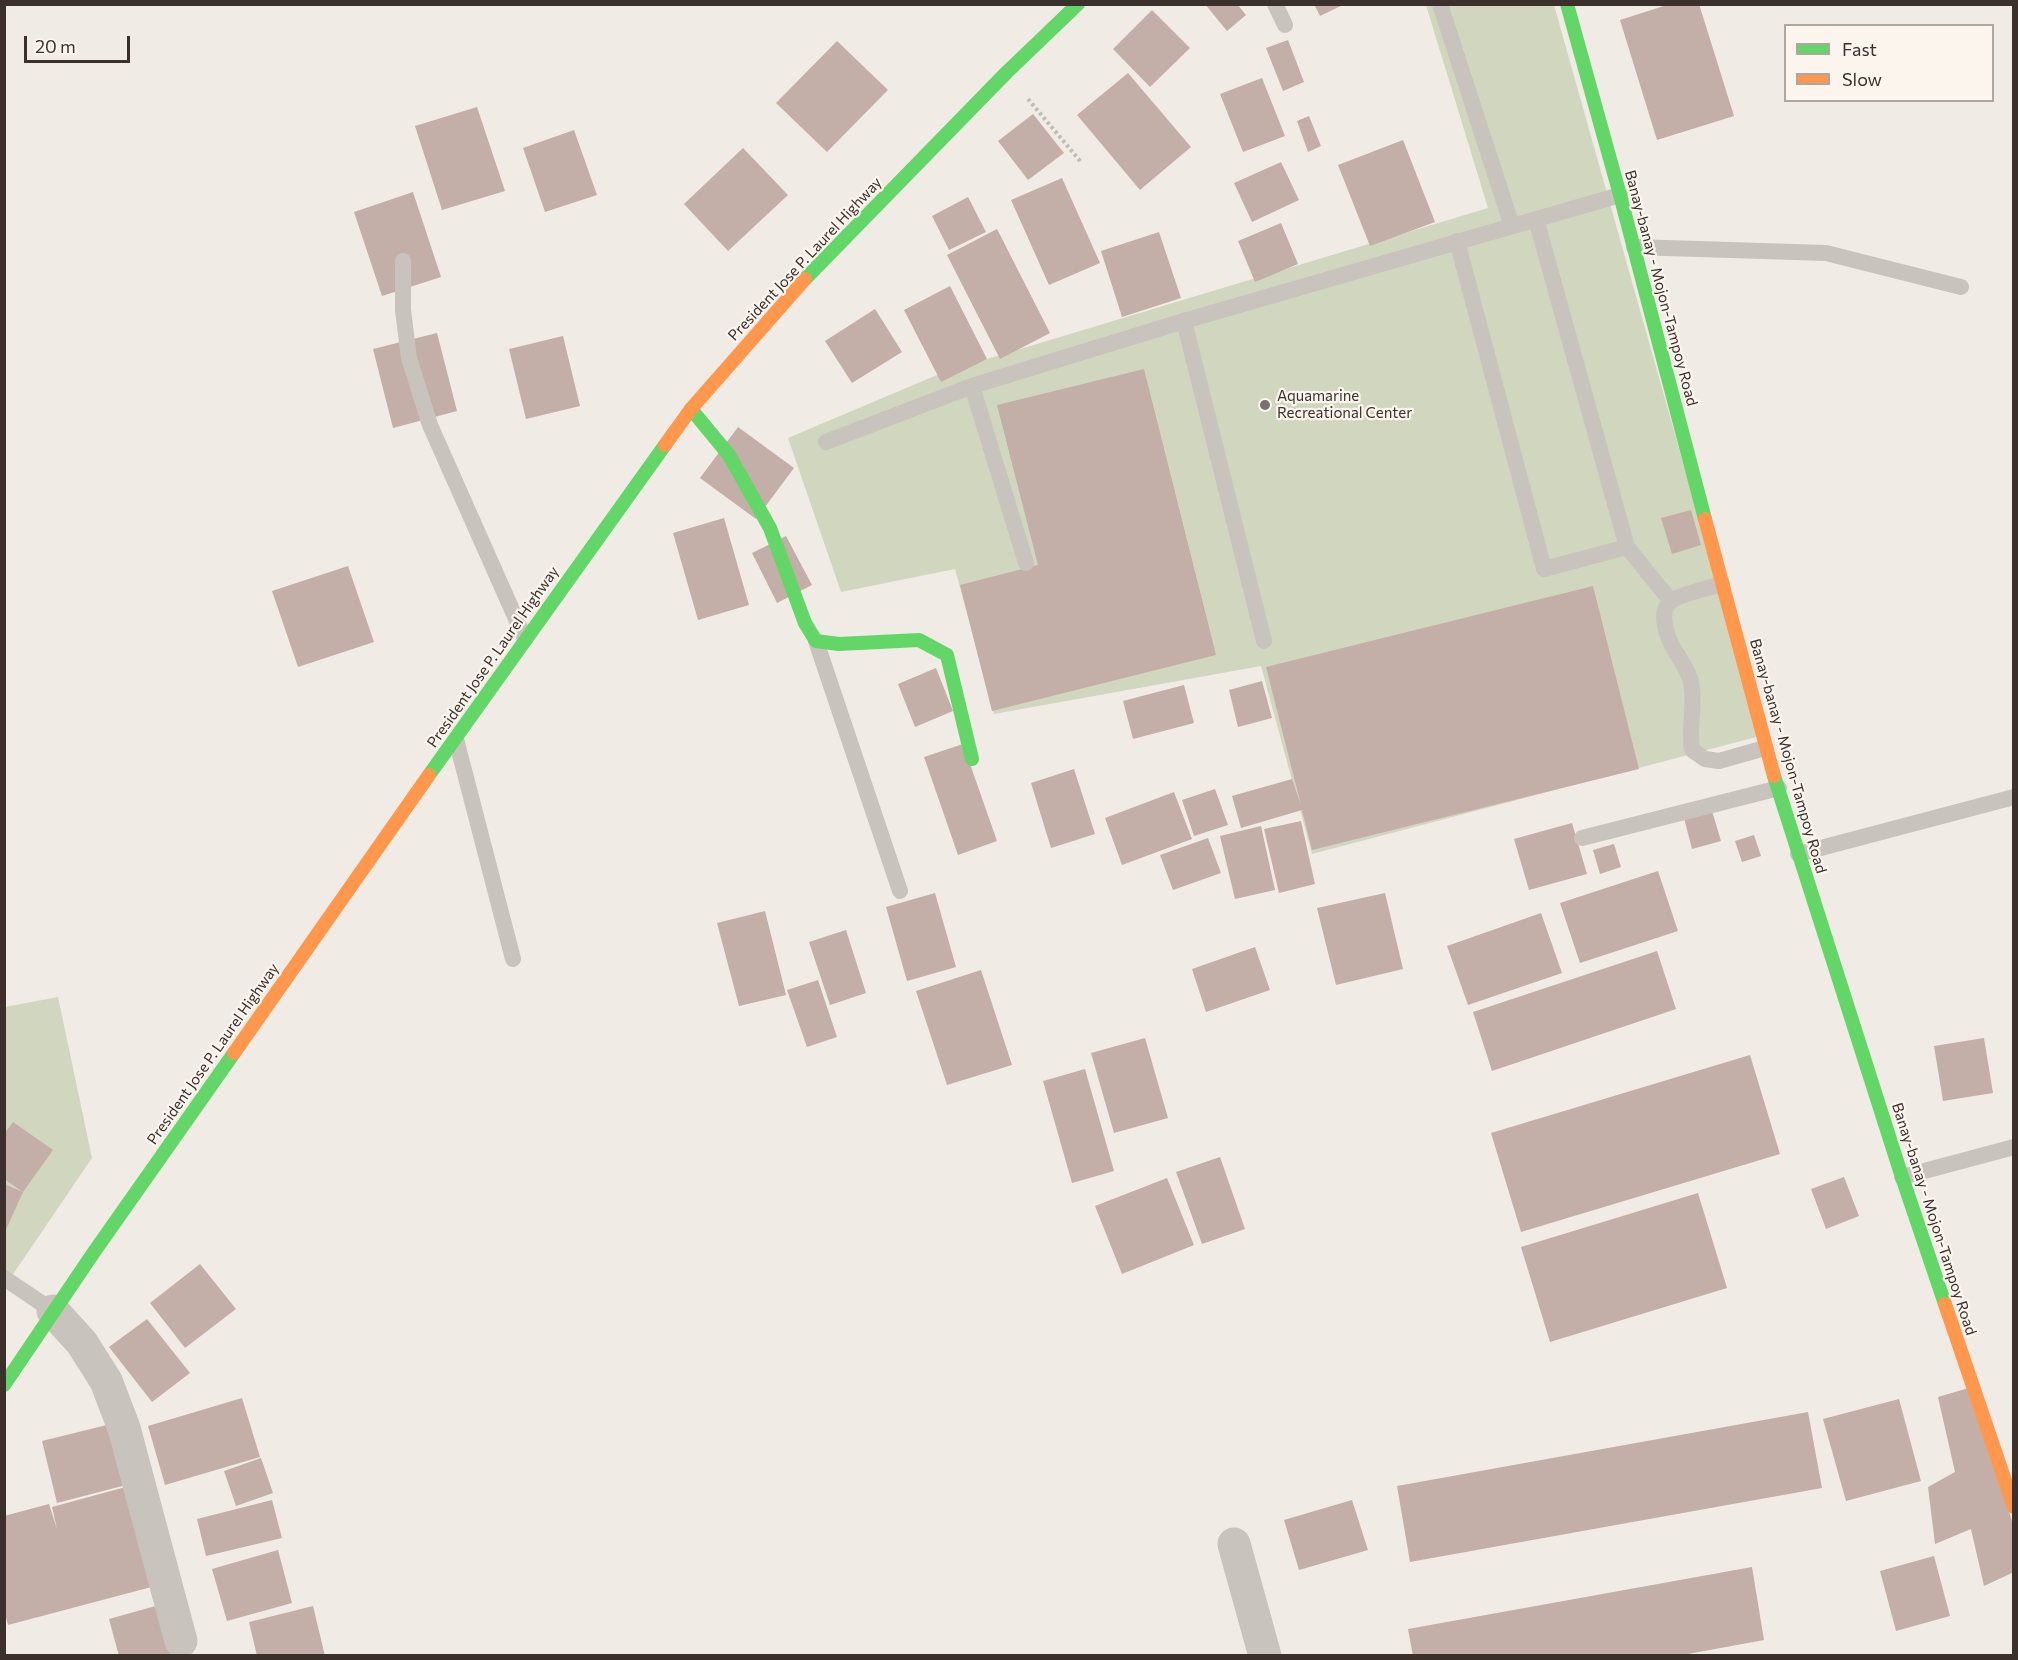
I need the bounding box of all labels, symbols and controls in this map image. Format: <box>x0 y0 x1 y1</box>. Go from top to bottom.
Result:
scale bar <box>27 24 134 62</box>
legend <box>1784 24 1994 102</box>
text: 20 m <box>35 35 76 57</box>
text: Fast <box>1842 38 1877 60</box>
text: Slow <box>1842 68 1882 90</box>
street label: Banay-banay - Mojon-Tampoy Road <box>1621 168 1701 408</box>
street label: President Jose P. Laurel Highway <box>724 173 886 345</box>
place label: Aquamarine Recreational Center <box>1277 387 1412 422</box>
marker: Aquamarine Recreational Center <box>1258 398 1272 412</box>
street label: President Jose P. Laurel Highway <box>423 563 563 751</box>
street label: Banay-banay - Mojon-Tampoy Road <box>1746 637 1830 875</box>
street label: President Jose P. Laurel Highway <box>143 960 283 1148</box>
street label: Banay-banay - Mojon-Tampoy Road <box>1888 1100 1980 1338</box>

